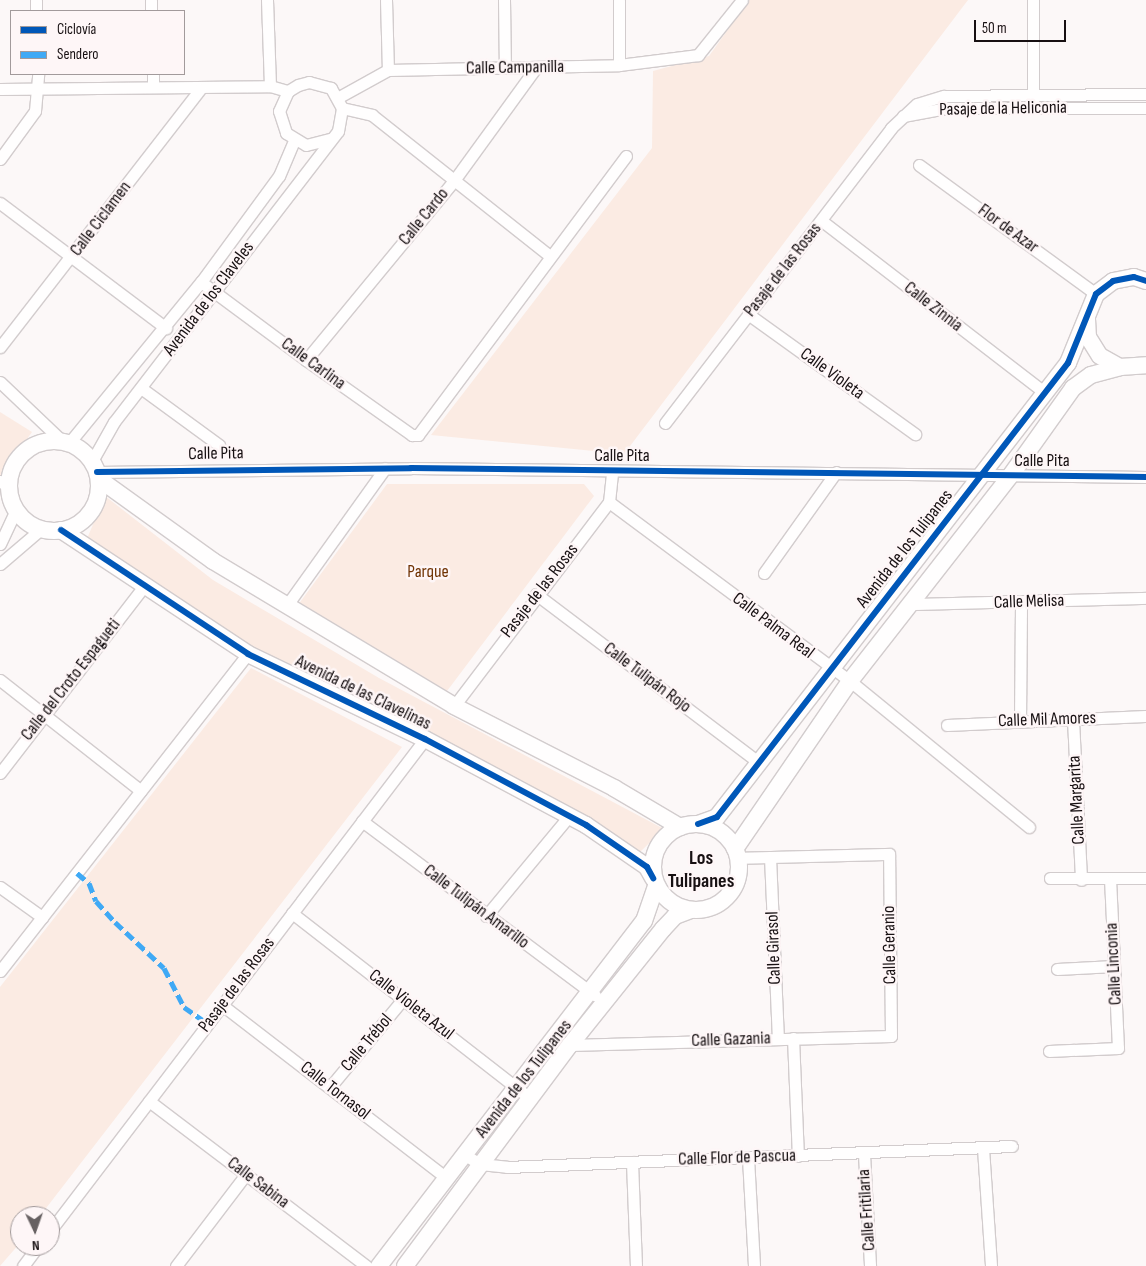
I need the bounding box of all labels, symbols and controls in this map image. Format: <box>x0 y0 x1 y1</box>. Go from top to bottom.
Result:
legend <box>10 10 185 75</box>
scale bar <box>976 10 1068 42</box>
text: 50 m <box>982 19 1007 38</box>
text: Ciclovía <box>57 20 96 39</box>
text: Sendero <box>57 45 98 64</box>
street label: Calle Campanilla <box>466 56 564 80</box>
street label: Pasaje de la Heliconia <box>939 97 1067 121</box>
street label: Calle Ciclamen <box>66 177 136 261</box>
street label: Calle Cardo <box>394 184 454 250</box>
street label: Flor de Azar <box>973 200 1043 258</box>
street label: Pasaje de las Rosas <box>740 219 826 321</box>
street label: Avenida de los Claveles <box>159 238 259 360</box>
street label: Calle Zinnia <box>899 277 967 337</box>
street label: Calle Carlina <box>277 333 349 395</box>
street label: Calle Violeta <box>796 344 868 404</box>
street label: Calle Pita <box>188 443 244 465</box>
street label: Calle Pita <box>594 445 650 467</box>
street label: Calle Pita <box>1014 450 1070 472</box>
street label: Avenida de los Tulipanes <box>852 486 958 612</box>
street label: Pasaje de las Rosas <box>497 540 583 642</box>
park label: Parque <box>407 561 449 583</box>
street label: Calle Palma Real <box>728 588 818 664</box>
street label: Calle Melisa <box>993 590 1065 614</box>
street label: Calle del Croto Espagueti <box>17 615 125 745</box>
street label: Calle Tulipán Rojo <box>599 638 695 718</box>
street label: Avenida de las Clavelinas <box>292 651 434 735</box>
street label: Calle Mil Amores <box>998 707 1096 733</box>
street label: Calle Margarita <box>1064 755 1090 845</box>
district label: Los Tulipanes <box>668 846 734 893</box>
street label: Calle Tulipán Amarillo <box>419 860 533 954</box>
street label: Calle Geranio <box>879 905 901 985</box>
street label: Calle Girasol <box>762 911 786 985</box>
street label: Calle Linconia <box>1101 922 1127 1006</box>
street label: Pasaje de las Rosas <box>194 933 280 1037</box>
street label: Calle Violeta Azul <box>364 965 458 1045</box>
street label: Calle Trébol <box>337 1010 397 1076</box>
street label: Avenida de los Tulipanes <box>471 1016 577 1142</box>
street label: Calle Gazania <box>691 1028 771 1052</box>
street label: Calle Tornasol <box>296 1057 374 1125</box>
street label: Calle Flor de Pascua <box>678 1145 796 1171</box>
street label: Calle Sabina <box>223 1153 293 1213</box>
street label: Calle Fritilaria <box>853 1168 881 1252</box>
north arrow <box>10 1206 60 1256</box>
text: N <box>32 1237 40 1254</box>

